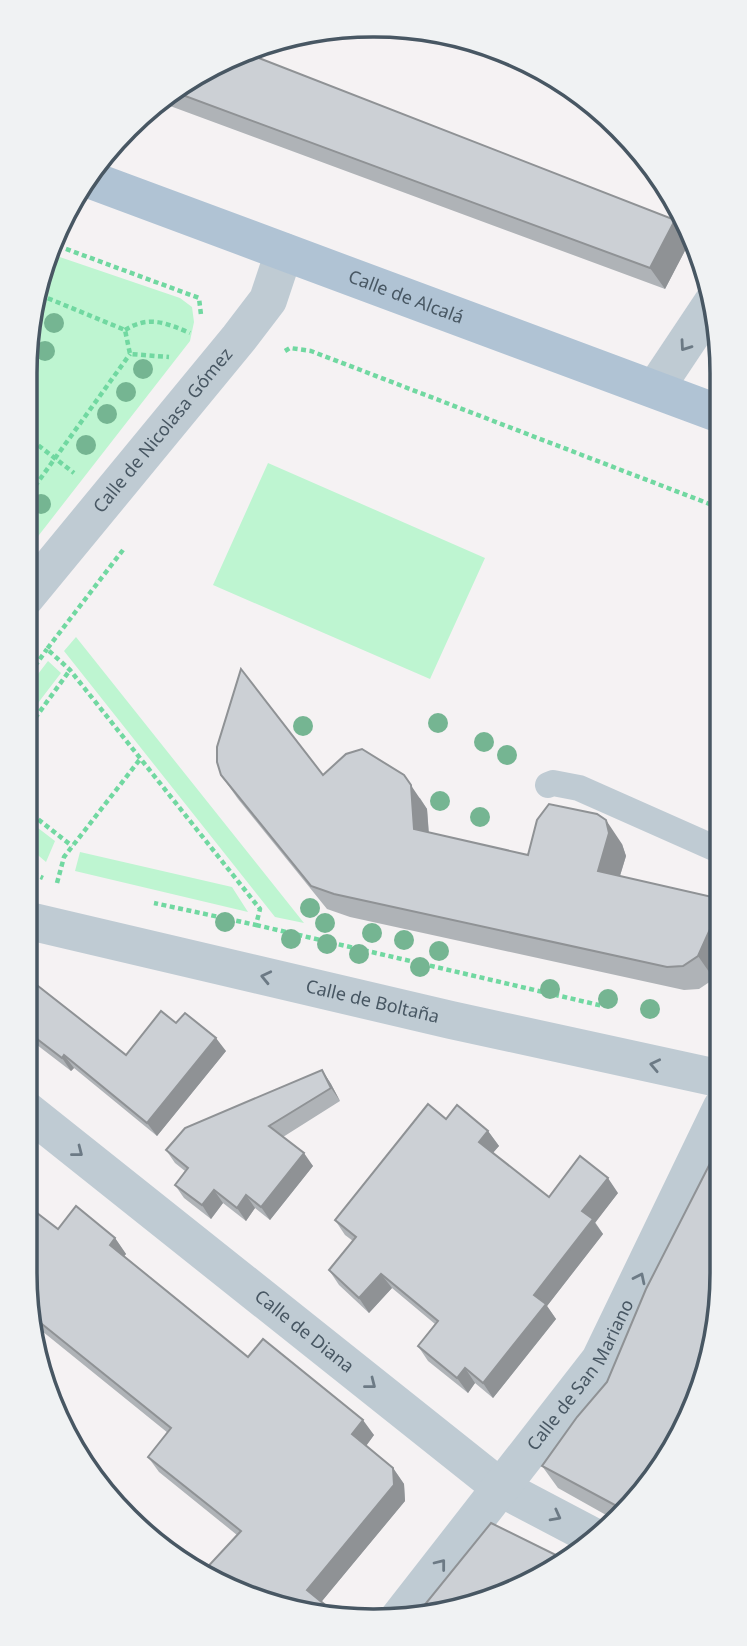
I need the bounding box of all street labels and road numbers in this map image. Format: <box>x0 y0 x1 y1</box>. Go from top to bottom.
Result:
street label: Calle de Alcalá <box>345 264 467 329</box>
street label: Calle de Nicolasa Gómez <box>87 342 237 517</box>
street label: Calle de Boltaña <box>304 973 442 1028</box>
street label: Calle de Diana <box>250 1284 360 1378</box>
street label: Calle de San Mariano <box>521 1295 639 1455</box>

